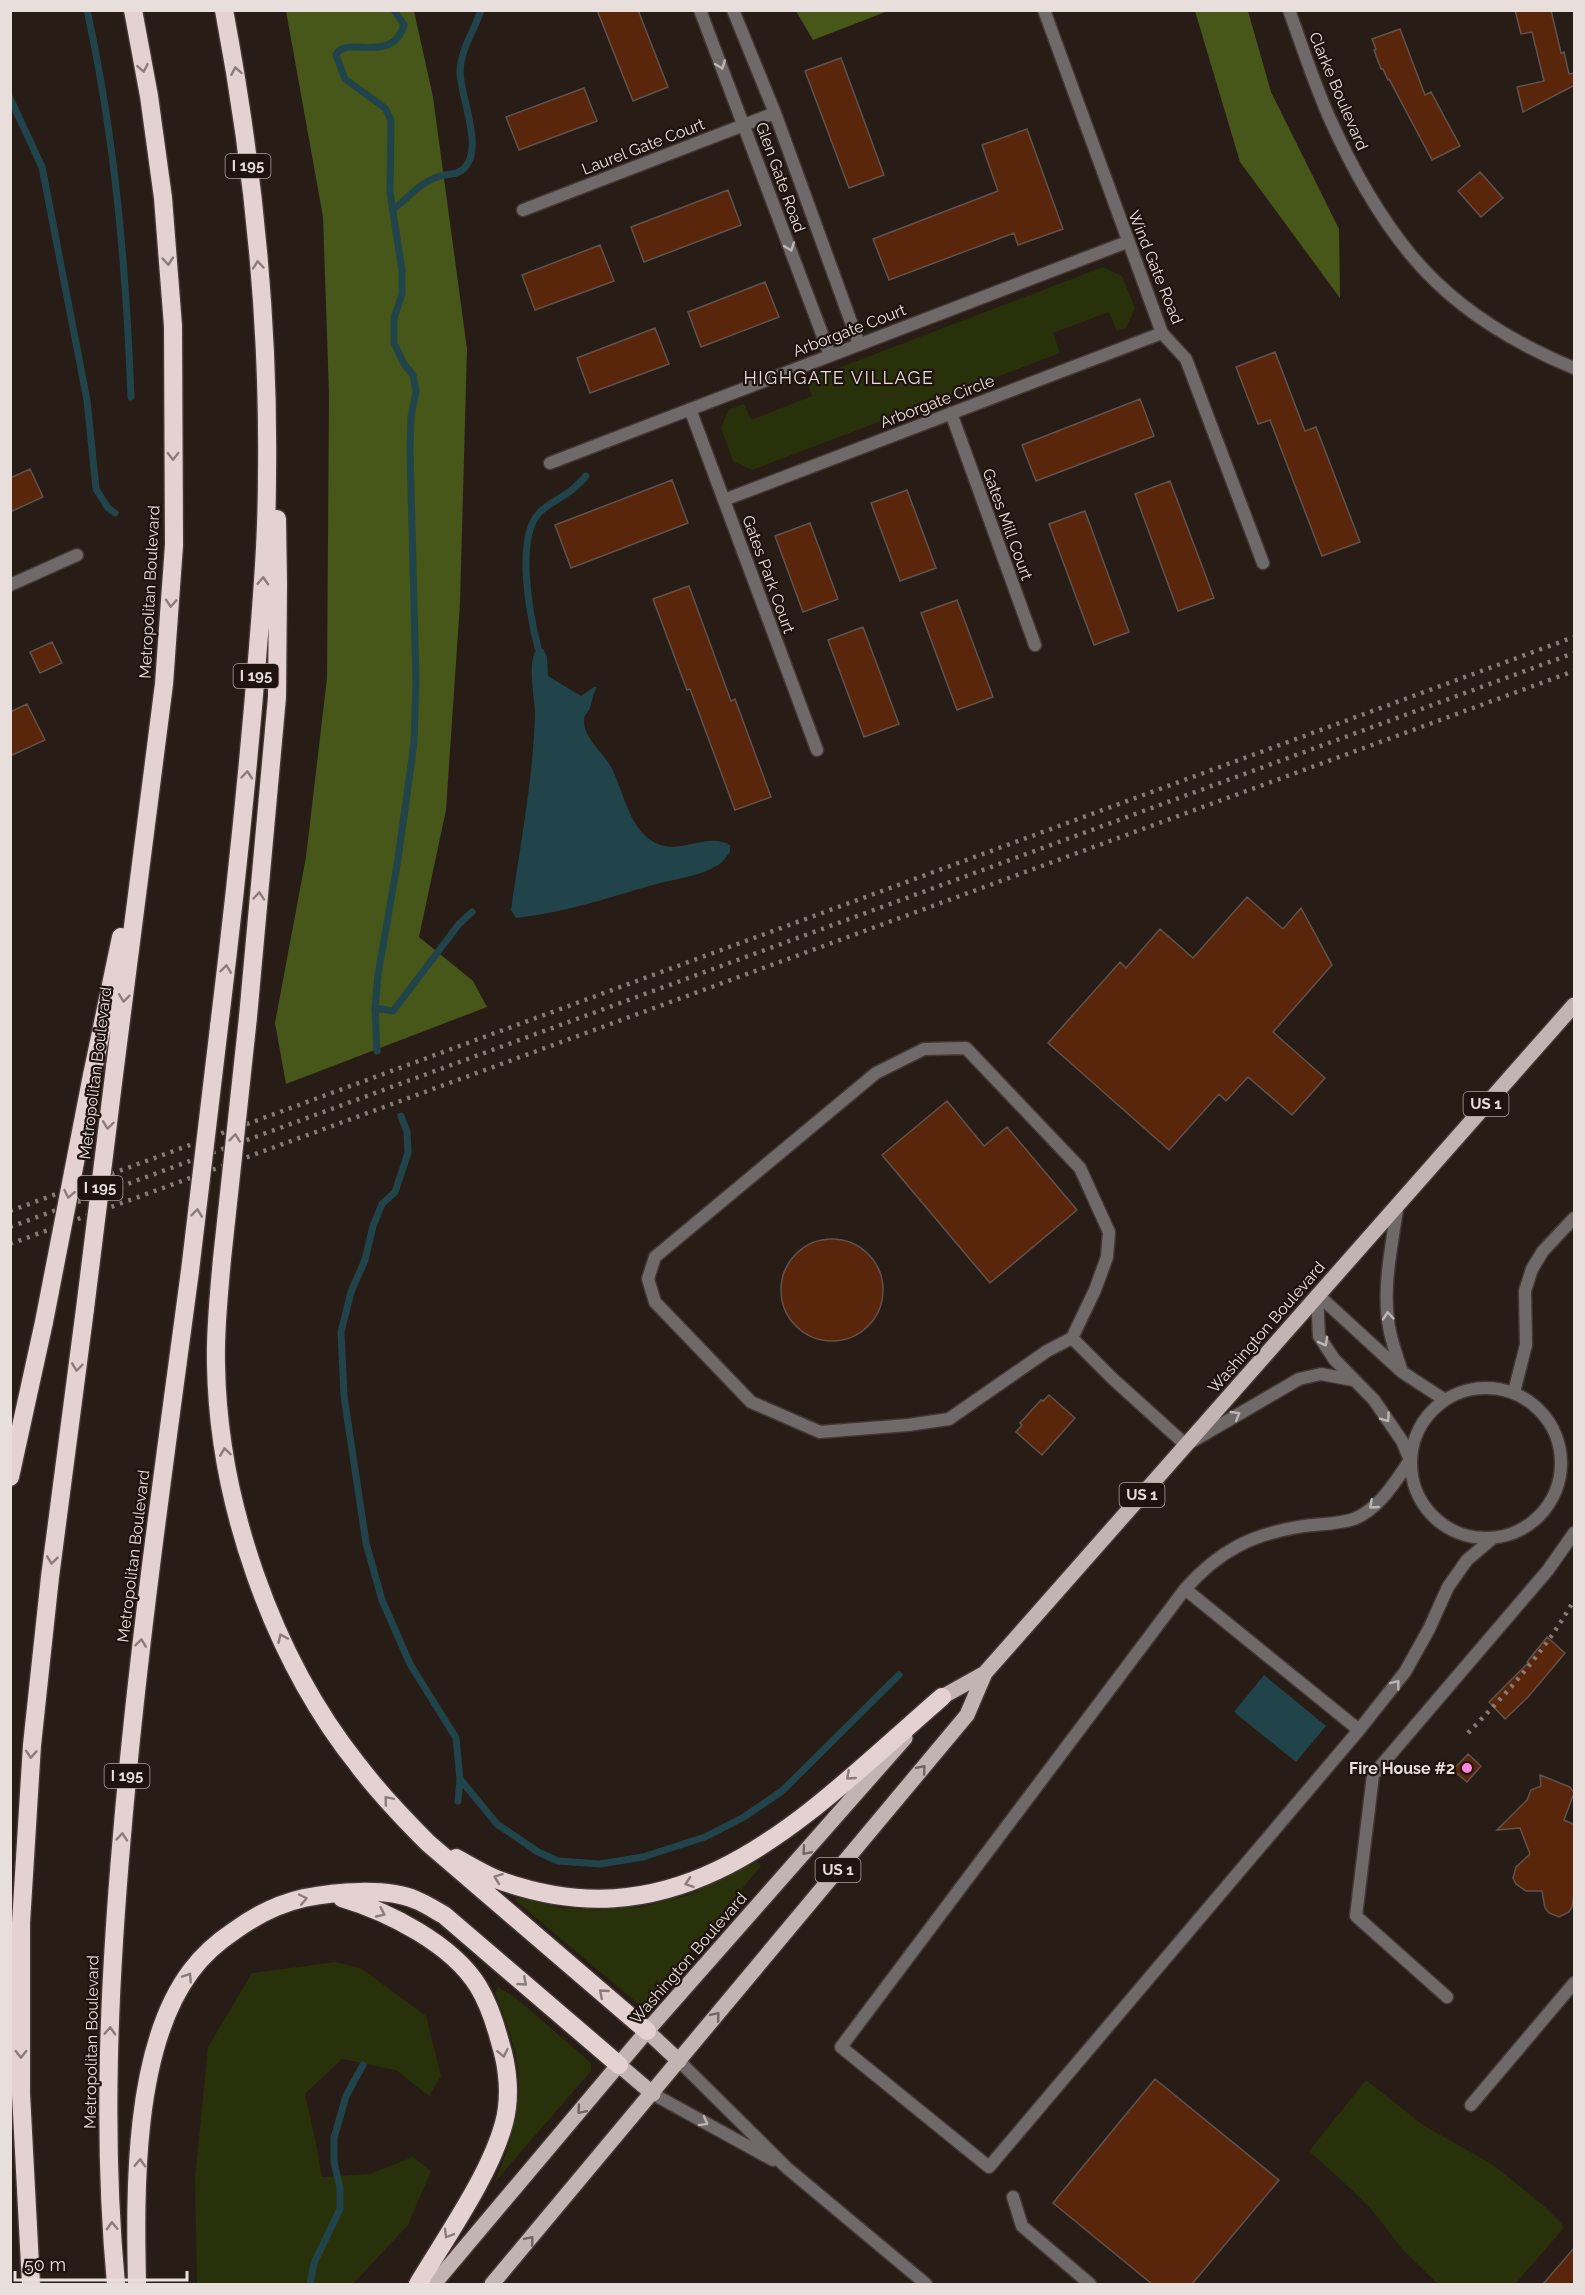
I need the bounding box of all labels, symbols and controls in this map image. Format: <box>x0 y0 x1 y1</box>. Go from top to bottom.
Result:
street label: Clarke Boulevard <box>1305 29 1372 153</box>
one-way arrow <box>714 59 726 70</box>
one-way arrow <box>136 63 149 73</box>
one-way arrow <box>230 66 243 76</box>
street label: Laurel Gate Court <box>579 114 708 179</box>
street label: Glen Gate Road <box>752 120 809 235</box>
road number: I 195 <box>226 154 270 178</box>
street label: Wind Gate Road <box>1124 208 1187 327</box>
one-way arrow <box>782 242 795 252</box>
one-way arrow <box>161 257 174 266</box>
one-way arrow <box>252 260 265 269</box>
street label: Arborgate Court <box>790 300 909 361</box>
district label: HIGHGATE VILLAGE <box>744 367 934 388</box>
street label: Arborgate Circle <box>877 371 997 432</box>
one-way arrow <box>167 452 180 461</box>
street label: Gates Mill Court <box>979 466 1037 583</box>
street label: Metropolitan Boulevard <box>135 505 164 679</box>
street label: Gates Park Court <box>738 513 799 636</box>
one-way arrow <box>256 576 269 585</box>
one-way arrow <box>165 599 178 608</box>
road number: I 195 <box>234 664 278 688</box>
one-way arrow <box>240 771 253 780</box>
one-way arrow <box>252 891 265 900</box>
one-way arrow <box>219 965 231 974</box>
street label: Metropolitan Boulevard <box>75 986 116 1160</box>
one-way arrow <box>118 993 130 1002</box>
road number: US 1 <box>1464 1092 1508 1116</box>
one-way arrow <box>102 1120 115 1130</box>
one-way arrow <box>228 1134 241 1143</box>
road number: I 195 <box>78 1176 122 1200</box>
one-way arrow <box>63 1189 76 1199</box>
one-way arrow <box>190 1208 202 1217</box>
street label: Washington Boulevard <box>1204 1258 1329 1397</box>
one-way arrow <box>1382 1311 1395 1320</box>
one-way arrow <box>1317 1336 1328 1346</box>
one-way arrow <box>72 1362 84 1371</box>
one-way arrow <box>1230 1411 1240 1422</box>
one-way arrow <box>1379 1411 1390 1422</box>
one-way arrow <box>219 1448 231 1457</box>
street label: Metropolitan Boulevard <box>113 1469 154 1643</box>
road number: US 1 <box>1120 1483 1164 1507</box>
one-way arrow <box>1370 1498 1380 1509</box>
one-way arrow <box>47 1555 59 1565</box>
one-way arrow <box>277 1633 289 1644</box>
one-way arrow <box>135 1638 147 1647</box>
one-way arrow <box>1388 1680 1399 1691</box>
one-way arrow <box>25 1749 38 1758</box>
place label: Fire House #2 <box>1349 1759 1455 1778</box>
marker: Fire House #2 <box>1460 1761 1474 1775</box>
road number: I 195 <box>104 1764 150 1788</box>
one-way arrow <box>915 1765 926 1776</box>
one-way arrow <box>846 1769 857 1780</box>
one-way arrow <box>384 1796 395 1807</box>
one-way arrow <box>115 1832 128 1841</box>
one-way arrow <box>802 1844 813 1855</box>
road number: US 1 <box>816 1858 860 1882</box>
one-way arrow <box>494 1873 504 1886</box>
one-way arrow <box>684 1876 695 1889</box>
street label: Washington Boulevard <box>626 1889 751 2028</box>
one-way arrow <box>297 1893 307 1906</box>
one-way arrow <box>375 1906 386 1918</box>
street label: Metropolitan Boulevard <box>80 1955 103 2129</box>
one-way arrow <box>181 1973 192 1984</box>
one-way arrow <box>516 1975 526 1986</box>
one-way arrow <box>599 1989 610 2000</box>
one-way arrow <box>709 2012 720 2023</box>
one-way arrow <box>103 2027 116 2036</box>
one-way arrow <box>496 2048 509 2058</box>
one-way arrow <box>15 2049 27 2058</box>
one-way arrow <box>578 2103 589 2114</box>
one-way arrow <box>698 2115 709 2126</box>
one-way arrow <box>133 2159 146 2168</box>
one-way arrow <box>105 2222 118 2231</box>
one-way arrow <box>443 2228 455 2238</box>
one-way arrow <box>523 2236 534 2247</box>
scale bar <box>15 2244 188 2282</box>
text: 50 m <box>24 2254 66 2275</box>

